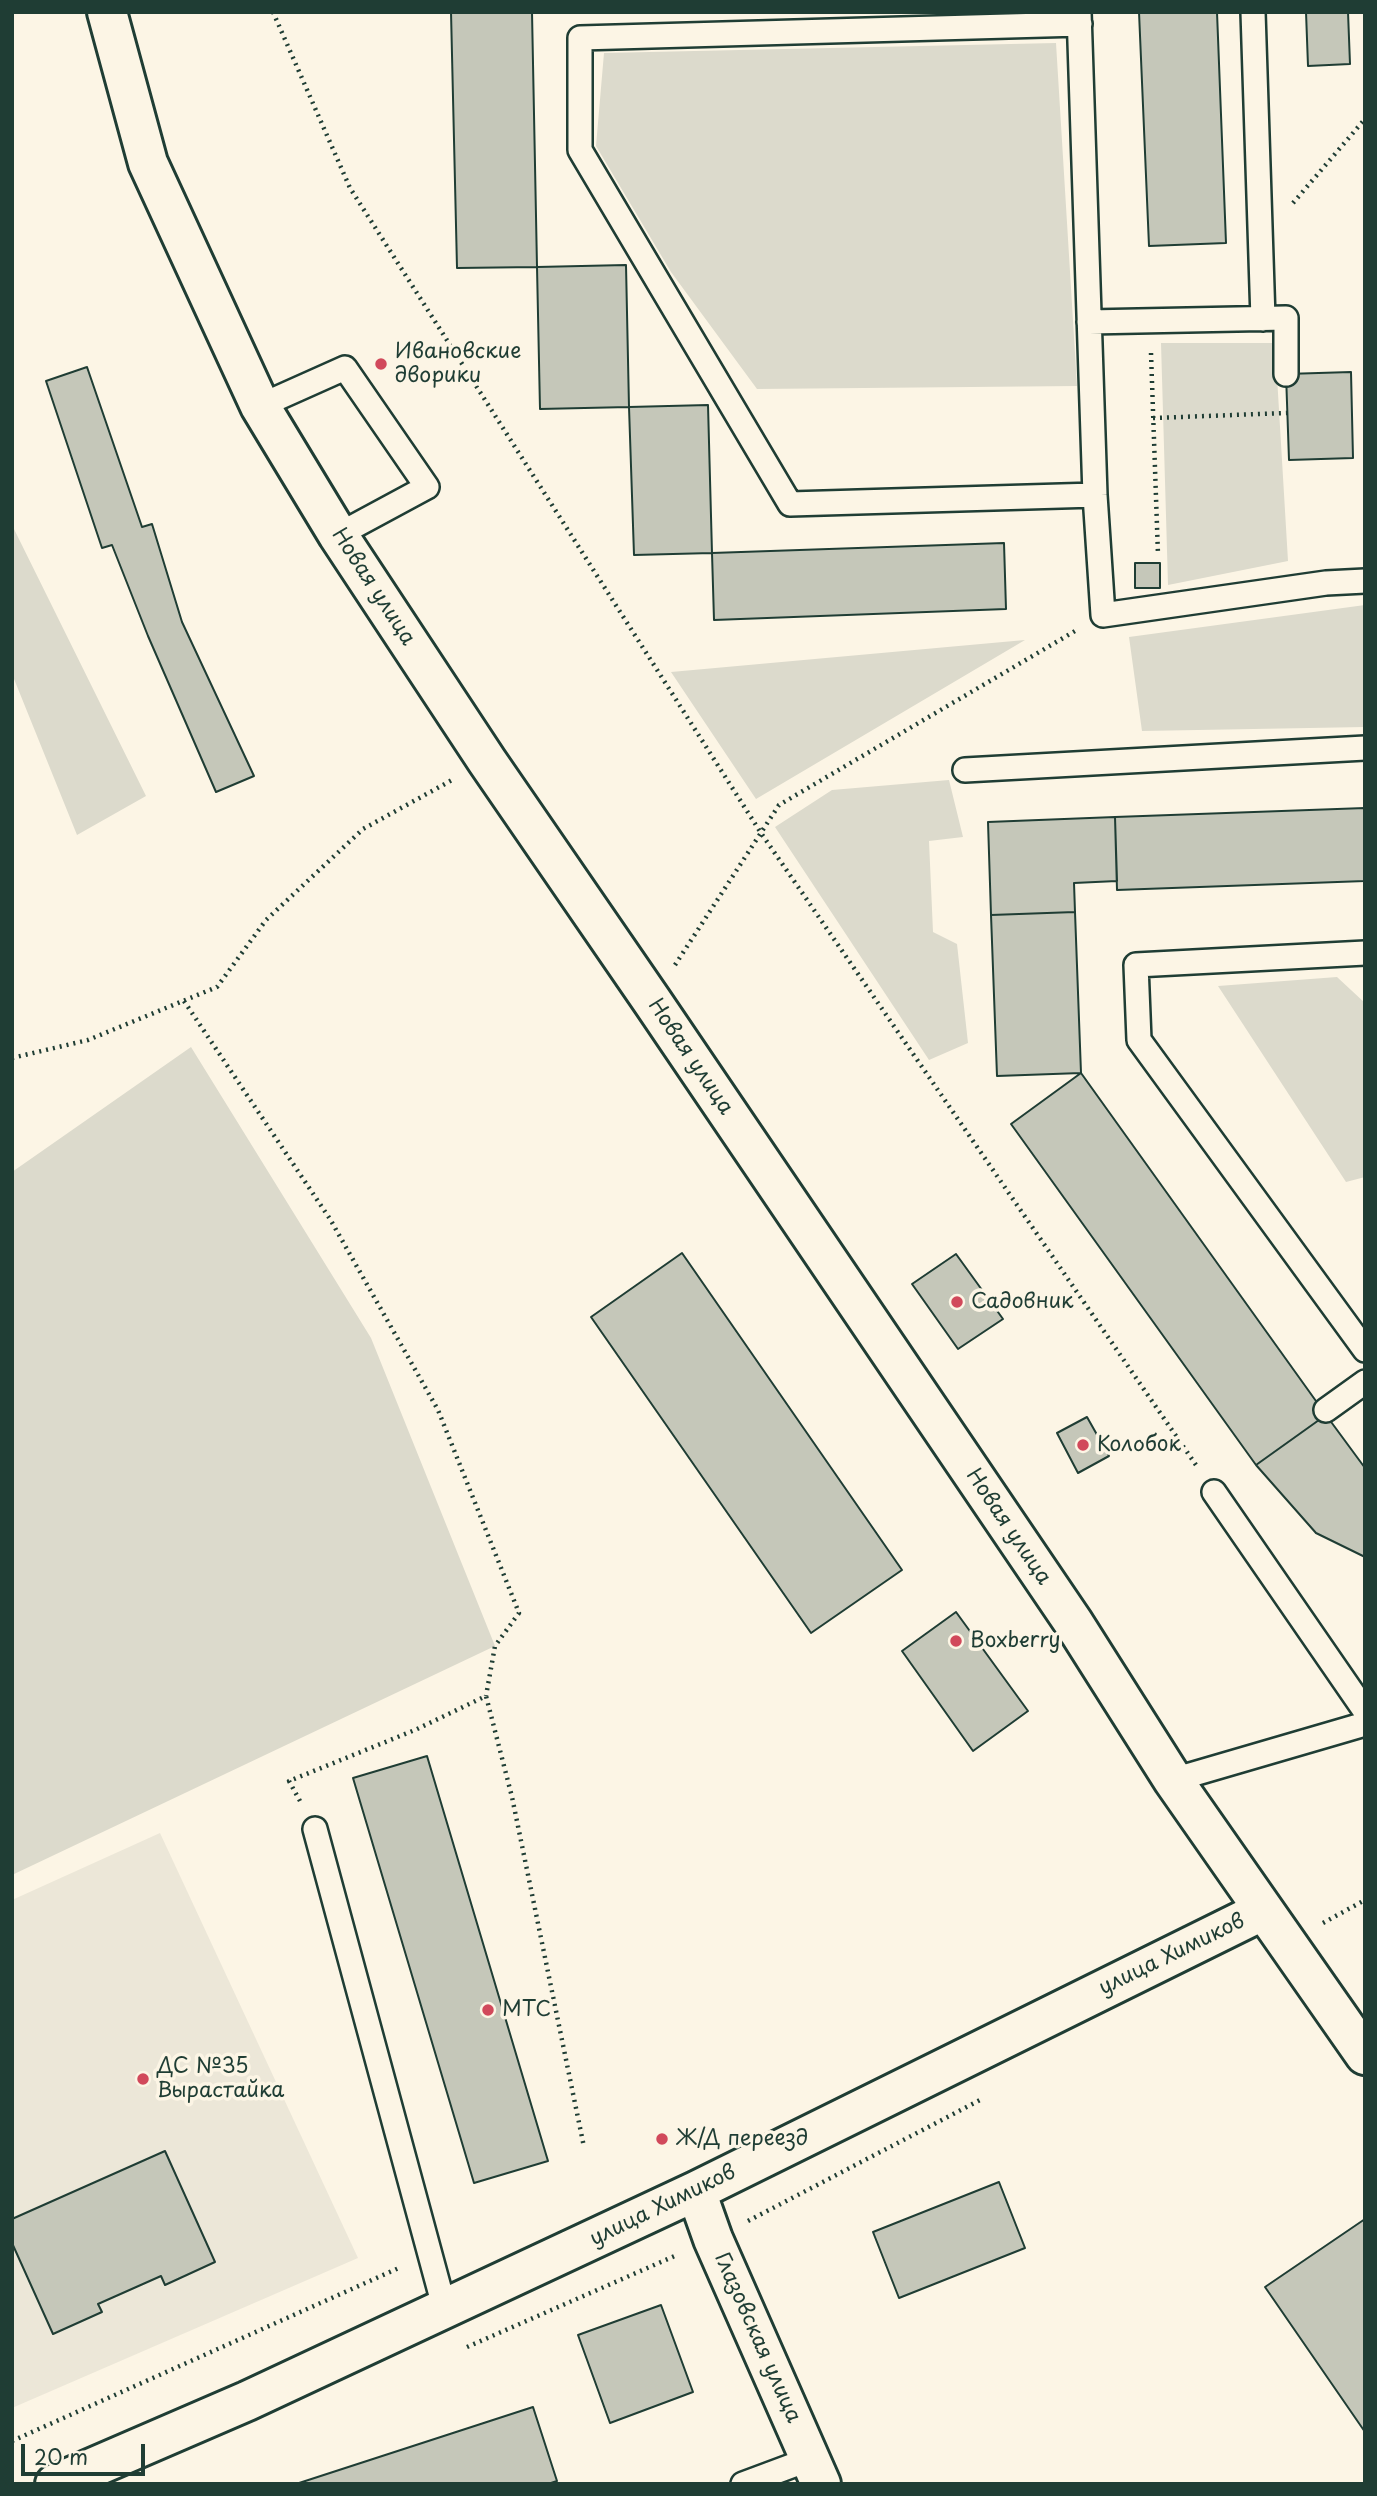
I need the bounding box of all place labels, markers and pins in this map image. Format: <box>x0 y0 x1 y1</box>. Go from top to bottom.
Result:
place label: Ивановские дворики <box>395 339 521 389</box>
marker: Ивановские дворики <box>373 356 389 372</box>
place label: Садовник <box>971 1289 1074 1315</box>
marker: Садовник <box>949 1294 965 1310</box>
place label: Колобок <box>1097 1432 1181 1458</box>
marker: Колобок <box>1075 1437 1091 1453</box>
place label: Boxberry <box>970 1628 1061 1654</box>
marker: Boxberry <box>948 1633 964 1649</box>
place label: МТС <box>502 1997 551 2023</box>
marker: МТС <box>480 2002 496 2018</box>
place label: ДС №35 Вырастайка <box>157 2054 284 2104</box>
marker: ДС №35 Вырастайка <box>135 2071 151 2087</box>
place label: Ж/Д переезд <box>676 2126 808 2152</box>
marker: Ж/Д переезд <box>654 2131 670 2147</box>

